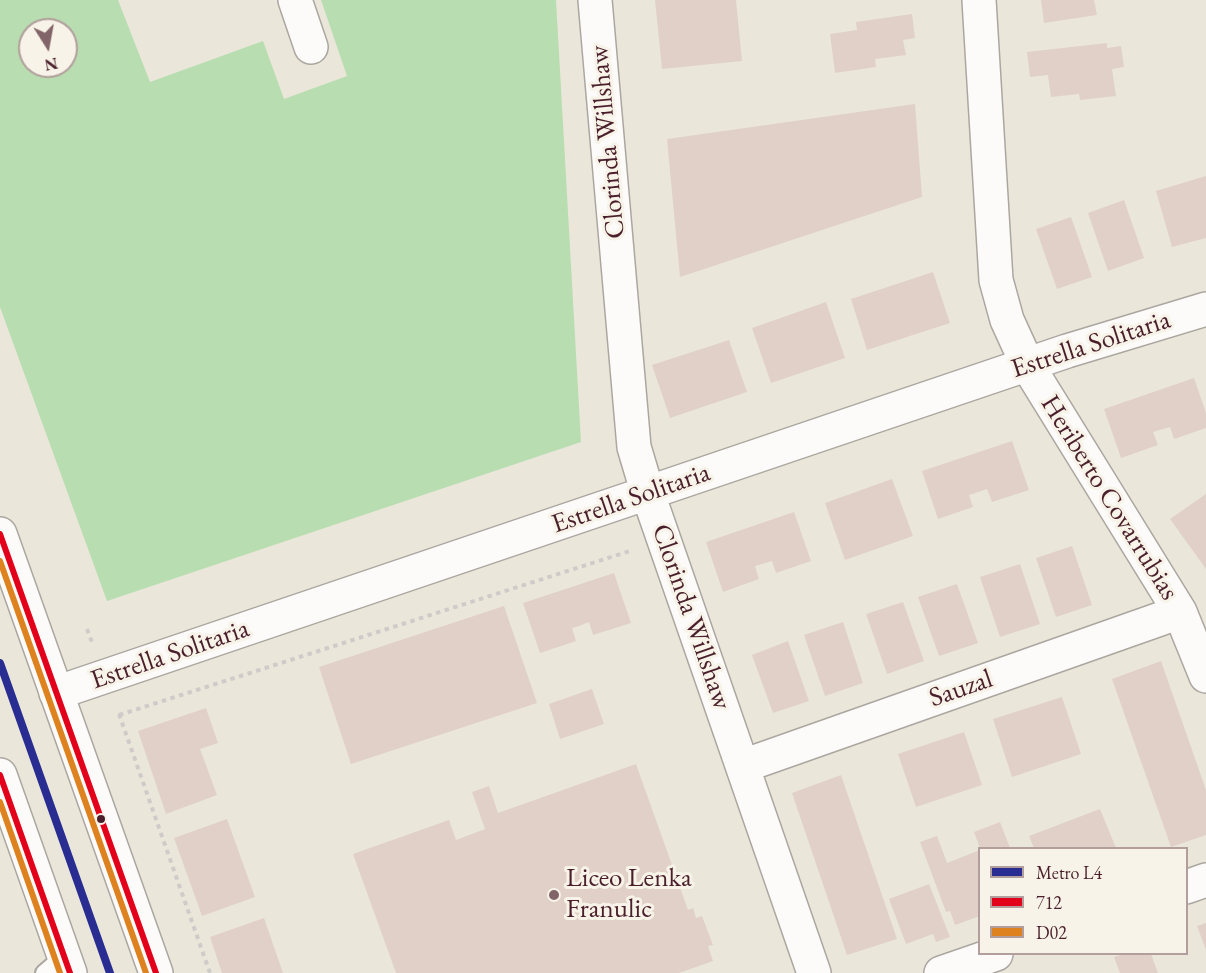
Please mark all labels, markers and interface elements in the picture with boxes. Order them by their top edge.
north arrow [18,18,78,78]
street label: Clorinda Willshaw [583,44,633,240]
text: N [43,53,60,76]
street label: Estrella Solitaria [1007,304,1175,386]
street label: Heriberto Covarrubias [1033,390,1185,606]
street label: Estrella Solitaria [548,457,714,541]
street label: Clorinda Willshaw [644,520,738,714]
street label: Estrella Solitaria [87,613,253,697]
street label: Sauzal [925,663,997,715]
unlabelled marker [95,813,107,825]
legend [978,847,1188,955]
text: Metro L4 [1036,861,1102,884]
place label: Liceo Lenka Franulic [566,863,692,926]
marker: Liceo Lenka Franulic [547,888,561,902]
text: 712 [1036,891,1062,914]
text: D02 [1036,921,1067,944]

